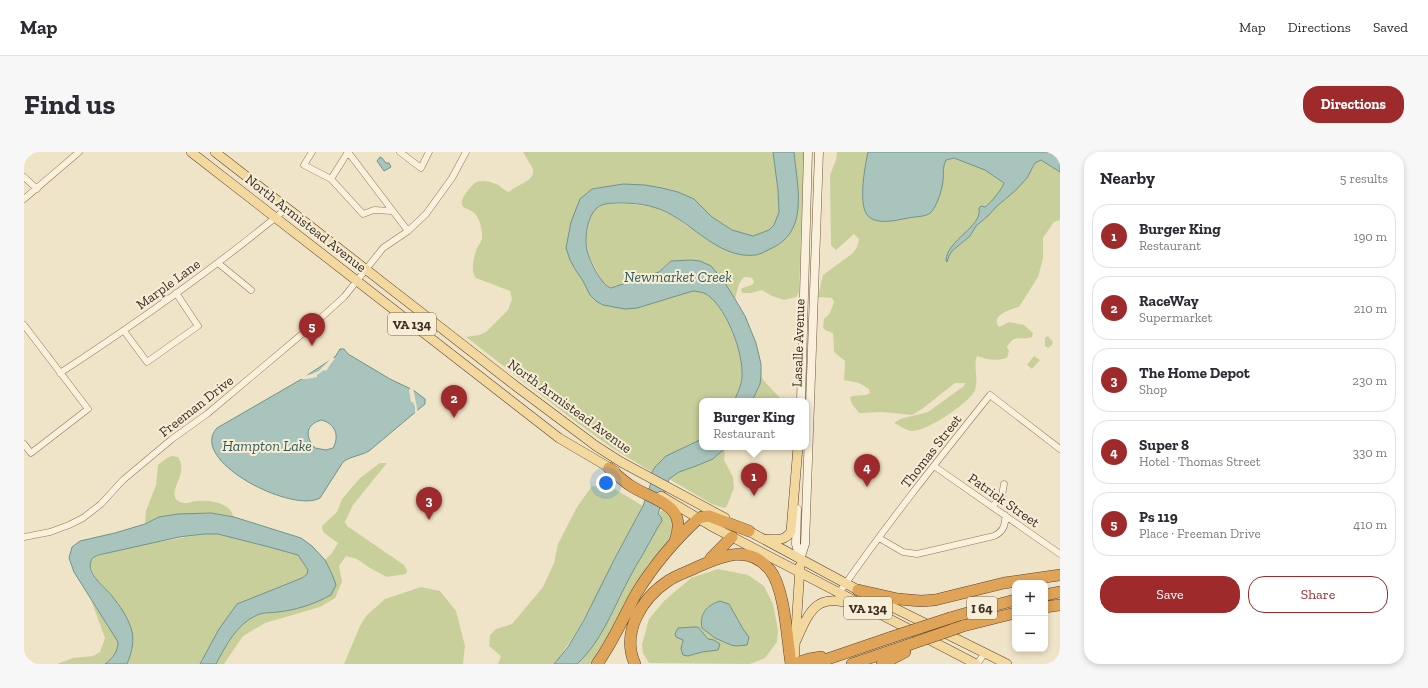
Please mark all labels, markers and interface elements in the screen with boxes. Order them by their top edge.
text: Map [20,16,57,39]
text: Map [1239,19,1266,36]
text: Directions [1288,19,1351,36]
text: Saved [1373,19,1408,36]
button: Directions [1303,86,1404,123]
text: Find us [24,88,115,121]
text: Nearby [1100,168,1155,188]
street label: North Armistead Avenue [242,171,370,276]
text: 5 results [1340,171,1388,186]
text: Burger King [1139,220,1221,238]
text: 1 [1111,229,1117,244]
text: 190 m [1353,229,1387,244]
text: Restaurant [1139,238,1201,253]
street label: Marple Lane [133,255,204,313]
water label: Newmarket Creek [624,268,732,286]
text: RaceWay [1139,292,1199,310]
street label: Lasalle Avenue [788,298,809,388]
text: 2 [1111,301,1117,316]
text: 210 m [1354,301,1387,316]
text: Supermarket [1139,310,1212,325]
pin: 5 [299,313,325,346]
road number: VA 134 [388,313,436,335]
street label: North Armistead Avenue [504,356,635,457]
text: The Home Depot [1139,364,1250,382]
street label: Freeman Drive [156,372,237,441]
text: 3 [1111,373,1117,388]
text: 230 m [1352,373,1387,388]
text: Shop [1139,382,1167,397]
pin: 2 [441,385,467,418]
popup [699,398,809,450]
text: Burger King [713,408,795,426]
street label: Thomas Street [897,410,966,492]
text: Restaurant [713,426,775,441]
text: Super 8 [1139,436,1189,454]
water label: Hampton Lake [222,437,312,455]
text: 4 [1110,445,1118,460]
text: 330 m [1353,445,1387,460]
pin: 4 [854,454,880,487]
text: Hotel · Thomas Street [1139,454,1261,469]
pin: 1 [741,463,767,496]
street label: Patrick Street [965,469,1043,532]
your location [596,473,616,493]
pin: 3 [416,487,442,520]
text: Ps 119 [1139,508,1178,526]
text: 5 [1111,517,1117,532]
text: 410 m [1353,517,1387,532]
text: Place · Freeman Drive [1139,526,1261,541]
button: Save [1100,576,1240,613]
button: Share [1248,576,1388,613]
map controls [1012,580,1048,652]
button: + [1012,580,1048,616]
road number: VA 134 [844,597,892,619]
road number: I 64 [967,597,997,619]
button: − [1012,616,1048,652]

